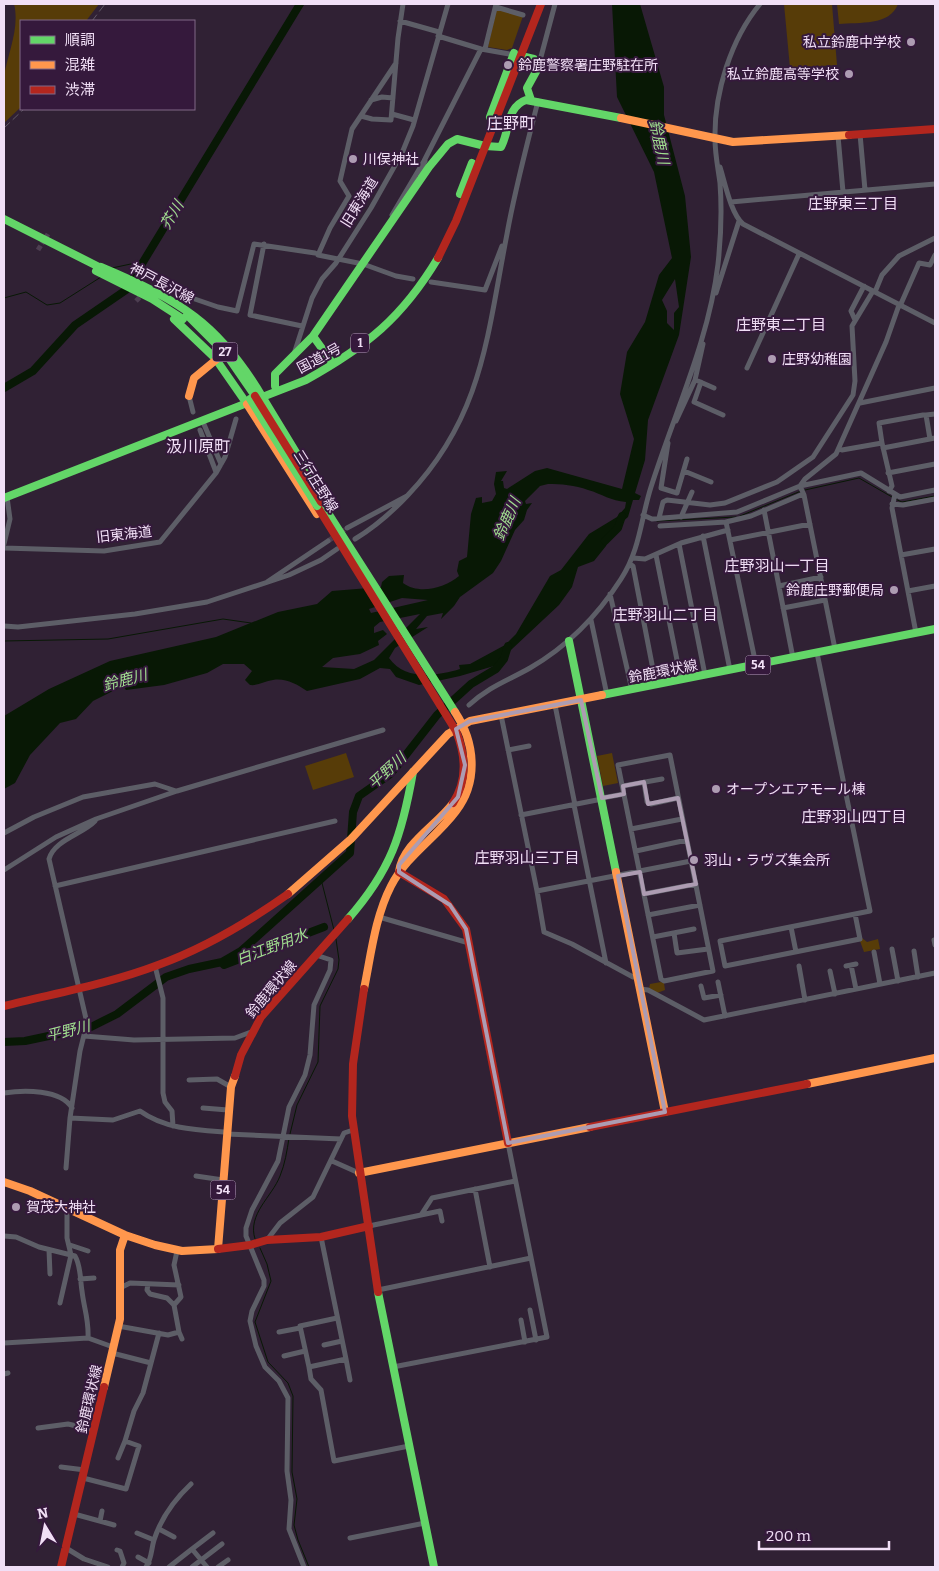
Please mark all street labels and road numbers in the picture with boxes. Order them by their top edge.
street label: 旧東海道 [337,174,381,231]
street label: 神戸長沢線 [127,260,197,307]
road number: 1 [351,333,369,352]
street label: 国道1号 [294,340,344,377]
road number: 27 [212,342,238,362]
street label: 三行庄野線 [290,447,341,515]
street label: 旧東海道 [95,523,153,546]
street label: 鈴鹿環状線 [627,656,699,687]
road number: 54 [746,656,770,674]
street label: 鈴鹿環状線 [242,957,300,1022]
road number: 54 [210,1180,236,1200]
street label: 鈴鹿環状線 [73,1363,106,1435]

